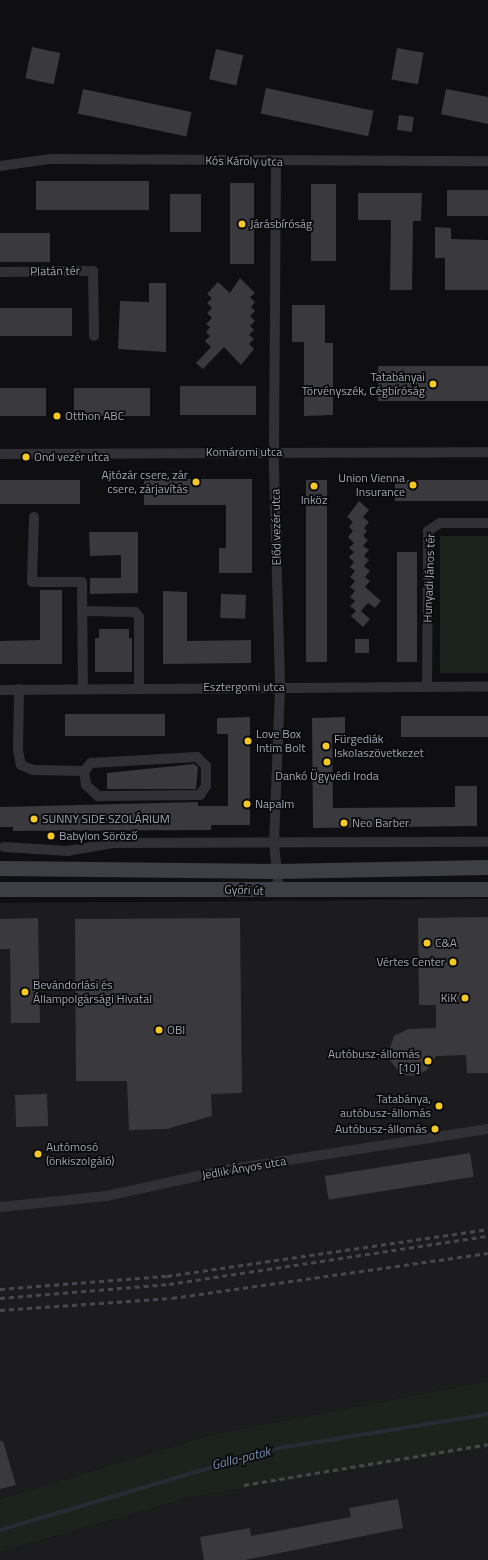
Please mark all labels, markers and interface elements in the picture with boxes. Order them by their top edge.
street label: Kós Károly utca [205,153,283,169]
place label: Járásbíróság [250,217,312,231]
marker: Járásbíróság [237,219,247,229]
street label: Platán tér [30,263,80,279]
place label: Tatabányai Törvényszék, Cégbíróság [302,370,425,398]
marker: Tatabányai Törvényszék, Cégbíróság [428,379,438,389]
place label: Otthon ABC [65,409,124,423]
marker: Otthon ABC [52,411,62,421]
street label: Komáromi utca [206,445,282,459]
place label: Ond vezér utca [34,450,109,464]
marker: Ond vezér utca [21,452,31,462]
place label: Ajtózár csere, zár csere, zárjavítás [102,468,188,496]
place label: Union Vienna Insurance [338,471,405,499]
marker: Ajtózár csere, zár csere, zárjavítás [191,477,201,487]
marker: Union Vienna Insurance [408,480,418,490]
marker: Inköz [309,481,319,491]
street label: Előd vezér utca [268,489,284,565]
place label: Inköz [301,493,327,507]
street label: Hunyadi János tér [420,533,438,623]
street label: Esztergomi utca [203,680,285,694]
place label: Love Box Intim Bolt [256,727,306,755]
place label: Fürgediák Iskolaszövetkezet [334,732,424,760]
marker: Love Box Intim Bolt [243,736,253,746]
marker: Fürgediák Iskolaszövetkezet [321,741,331,751]
marker: Dankó Ügyvédi Iroda [322,757,332,767]
place label: Dankó Ügyvédi Iroda [275,769,379,783]
place label: Napalm [255,797,294,811]
marker: Napalm [242,799,252,809]
place label: SUNNY SIDE SZOLÁRIUM [42,812,170,826]
marker: SUNNY SIDE SZOLÁRIUM [29,814,39,824]
place label: Neo Barber [352,816,409,830]
marker: Neo Barber [339,818,349,828]
place label: Babylon Söröző [59,829,138,843]
marker: Babylon Söröző [46,831,56,841]
street label: Győri út [224,882,264,898]
place label: C&A [435,936,457,950]
marker: C&A [422,938,432,948]
place label: Vértes Center [376,955,445,969]
marker: Vértes Center [448,957,458,967]
place label: Bevándorlási és Állampolgársági Hivatal [33,978,152,1006]
marker: Bevándorlási és Állampolgársági Hivatal [20,987,30,997]
place label: KiK [441,991,457,1005]
marker: KiK [460,993,470,1003]
place label: OBI [167,1023,185,1037]
marker: OBI [154,1025,164,1035]
place label: Autóbusz-állomás [10] [328,1047,420,1075]
marker: Autóbusz-állomás [10] [423,1056,433,1066]
place label: Tatabánya, autóbusz-állomás [340,1092,431,1120]
marker: Tatabánya, autóbusz-állomás [434,1101,444,1111]
place label: Autóbusz-állomás [335,1122,427,1136]
marker: Autóbusz-állomás [430,1124,440,1134]
place label: Autómosó (önkiszolgáló) [46,1140,114,1168]
marker: Autómosó (önkiszolgáló) [33,1149,43,1159]
street label: Jedlik Ányos utca [201,1154,287,1182]
water label: Galla-patak [210,1443,272,1473]

